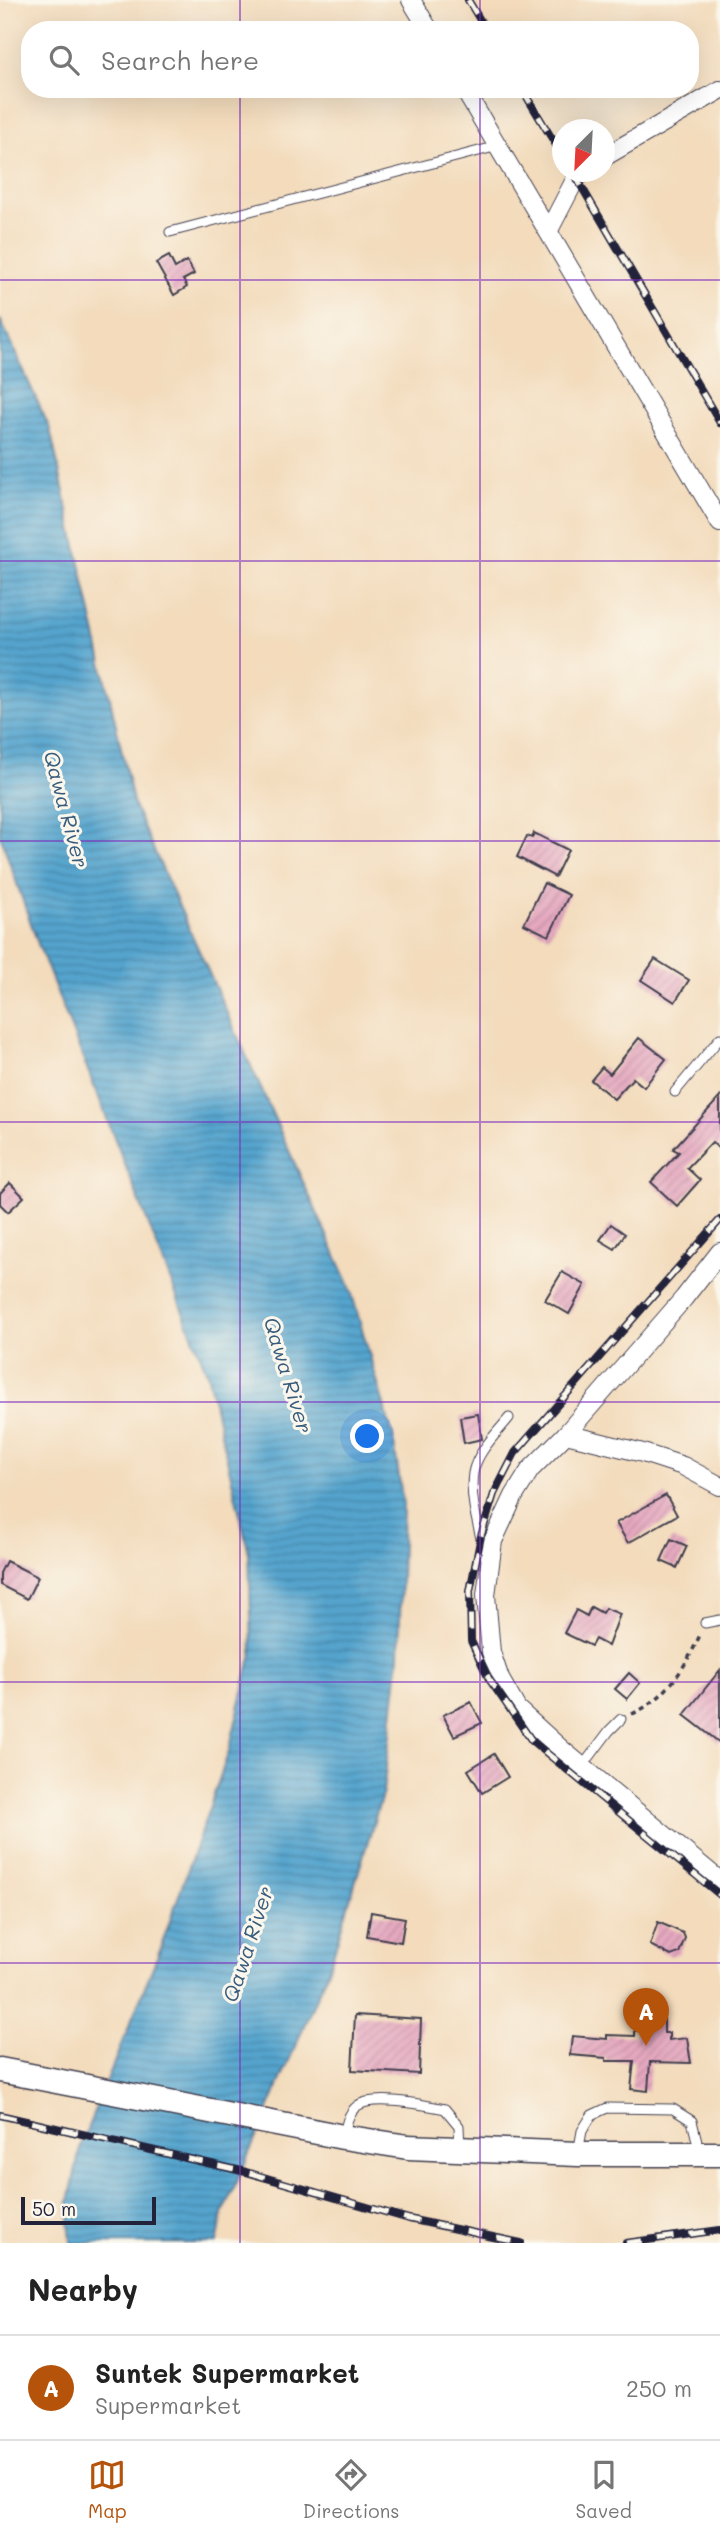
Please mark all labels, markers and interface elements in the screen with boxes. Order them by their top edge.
search box [21,21,699,98]
icon: search [45,41,83,79]
text: Search here [101,43,259,77]
north arrow [552,119,615,182]
water label: Qawa River [38,747,96,871]
water label: Qawa River [259,1314,319,1436]
your location [350,1419,384,1453]
water label: Qawa River [216,1883,278,2005]
pin: A [623,1988,669,2046]
scale bar [21,2194,156,2226]
text: 50 m [32,2196,76,2221]
text: Nearby [28,2269,138,2309]
text: Suntek Supermarket [95,2356,359,2390]
text: A [43,2373,59,2403]
text: 250 m [626,2373,692,2403]
text: Supermarket [95,2390,241,2420]
tab: Map [88,2456,127,2523]
tab: Directions [303,2456,399,2523]
tab: Saved [576,2456,632,2523]

